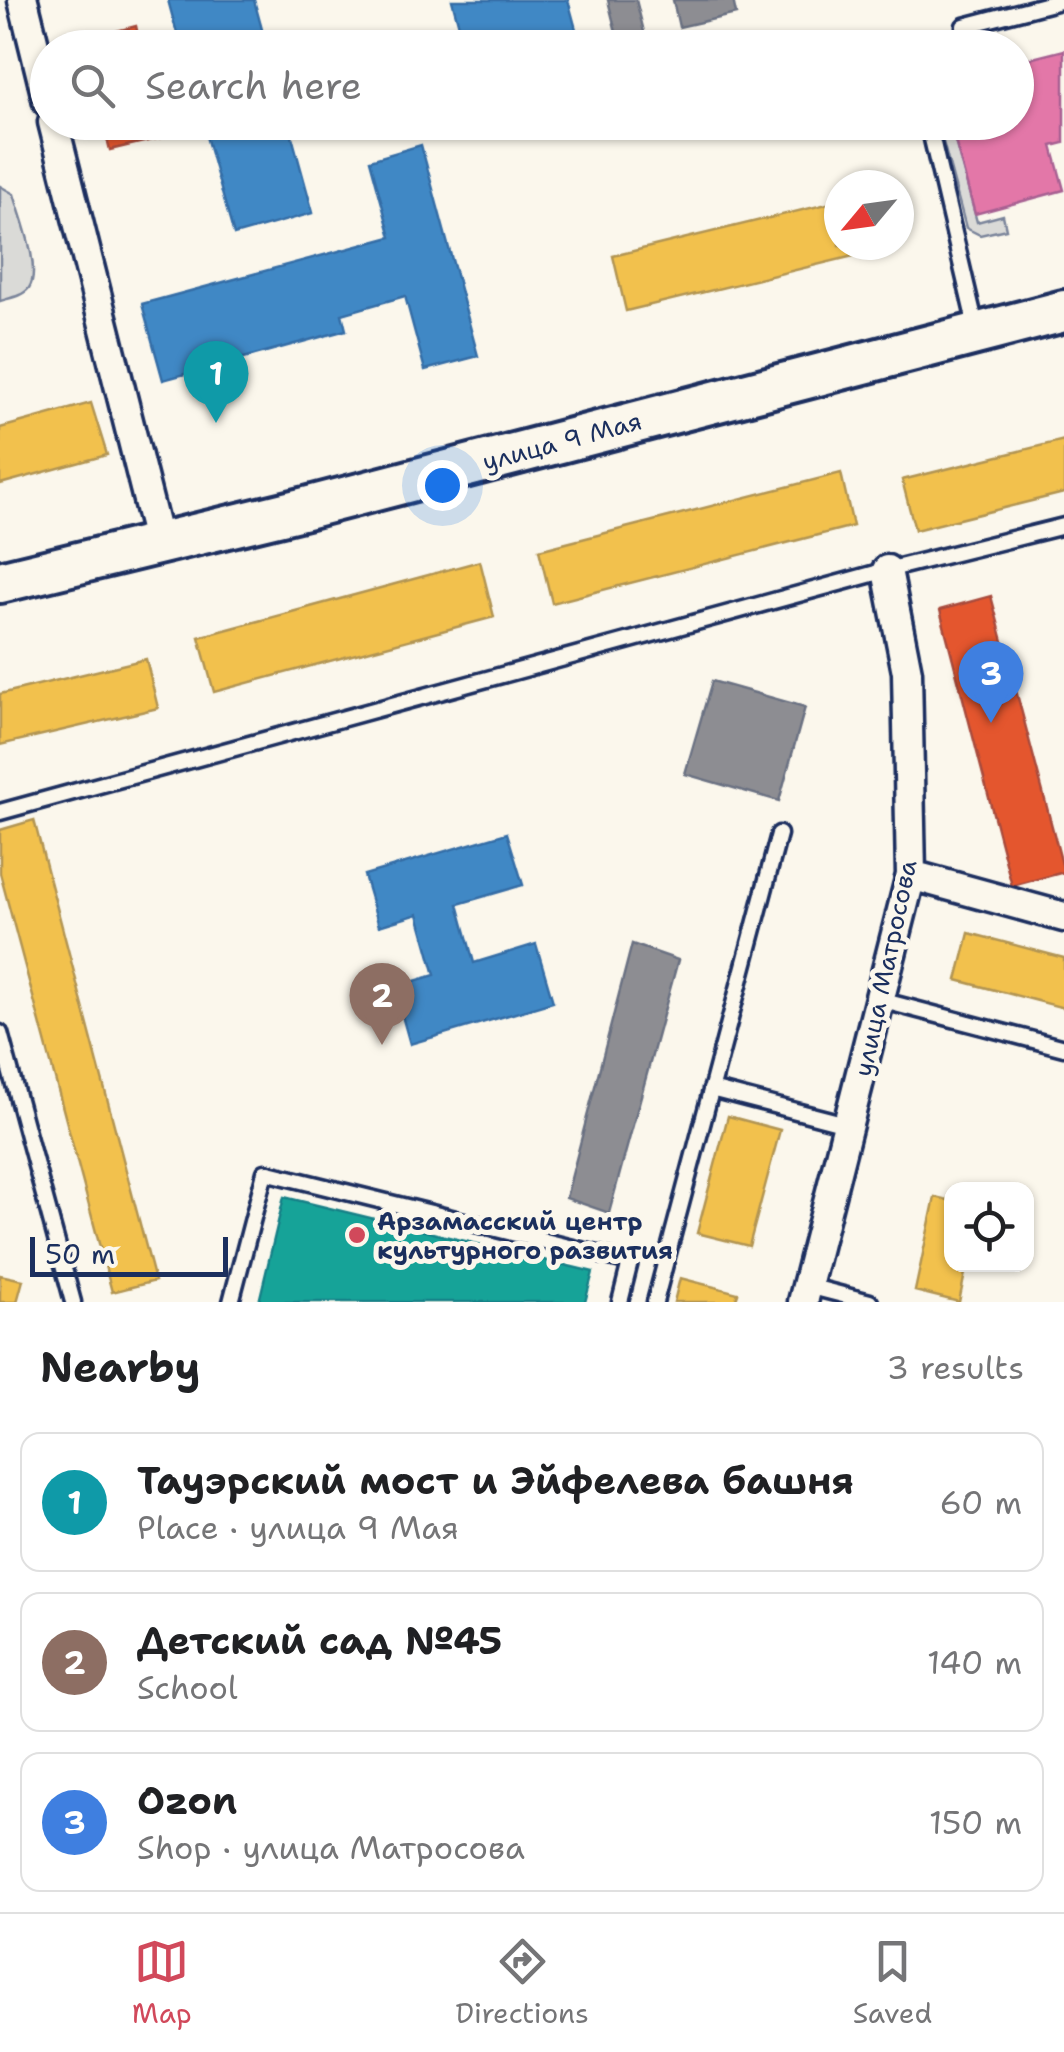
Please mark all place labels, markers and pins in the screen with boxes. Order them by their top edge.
pin: 1 [184,340,248,423]
pin: 3 [958,640,1024,723]
pin: 2 [350,962,414,1045]
place label: Арзамасский центр культурного развития [377,1204,673,1267]
marker: Арзамасский центр культурного развития [346,1224,368,1246]

